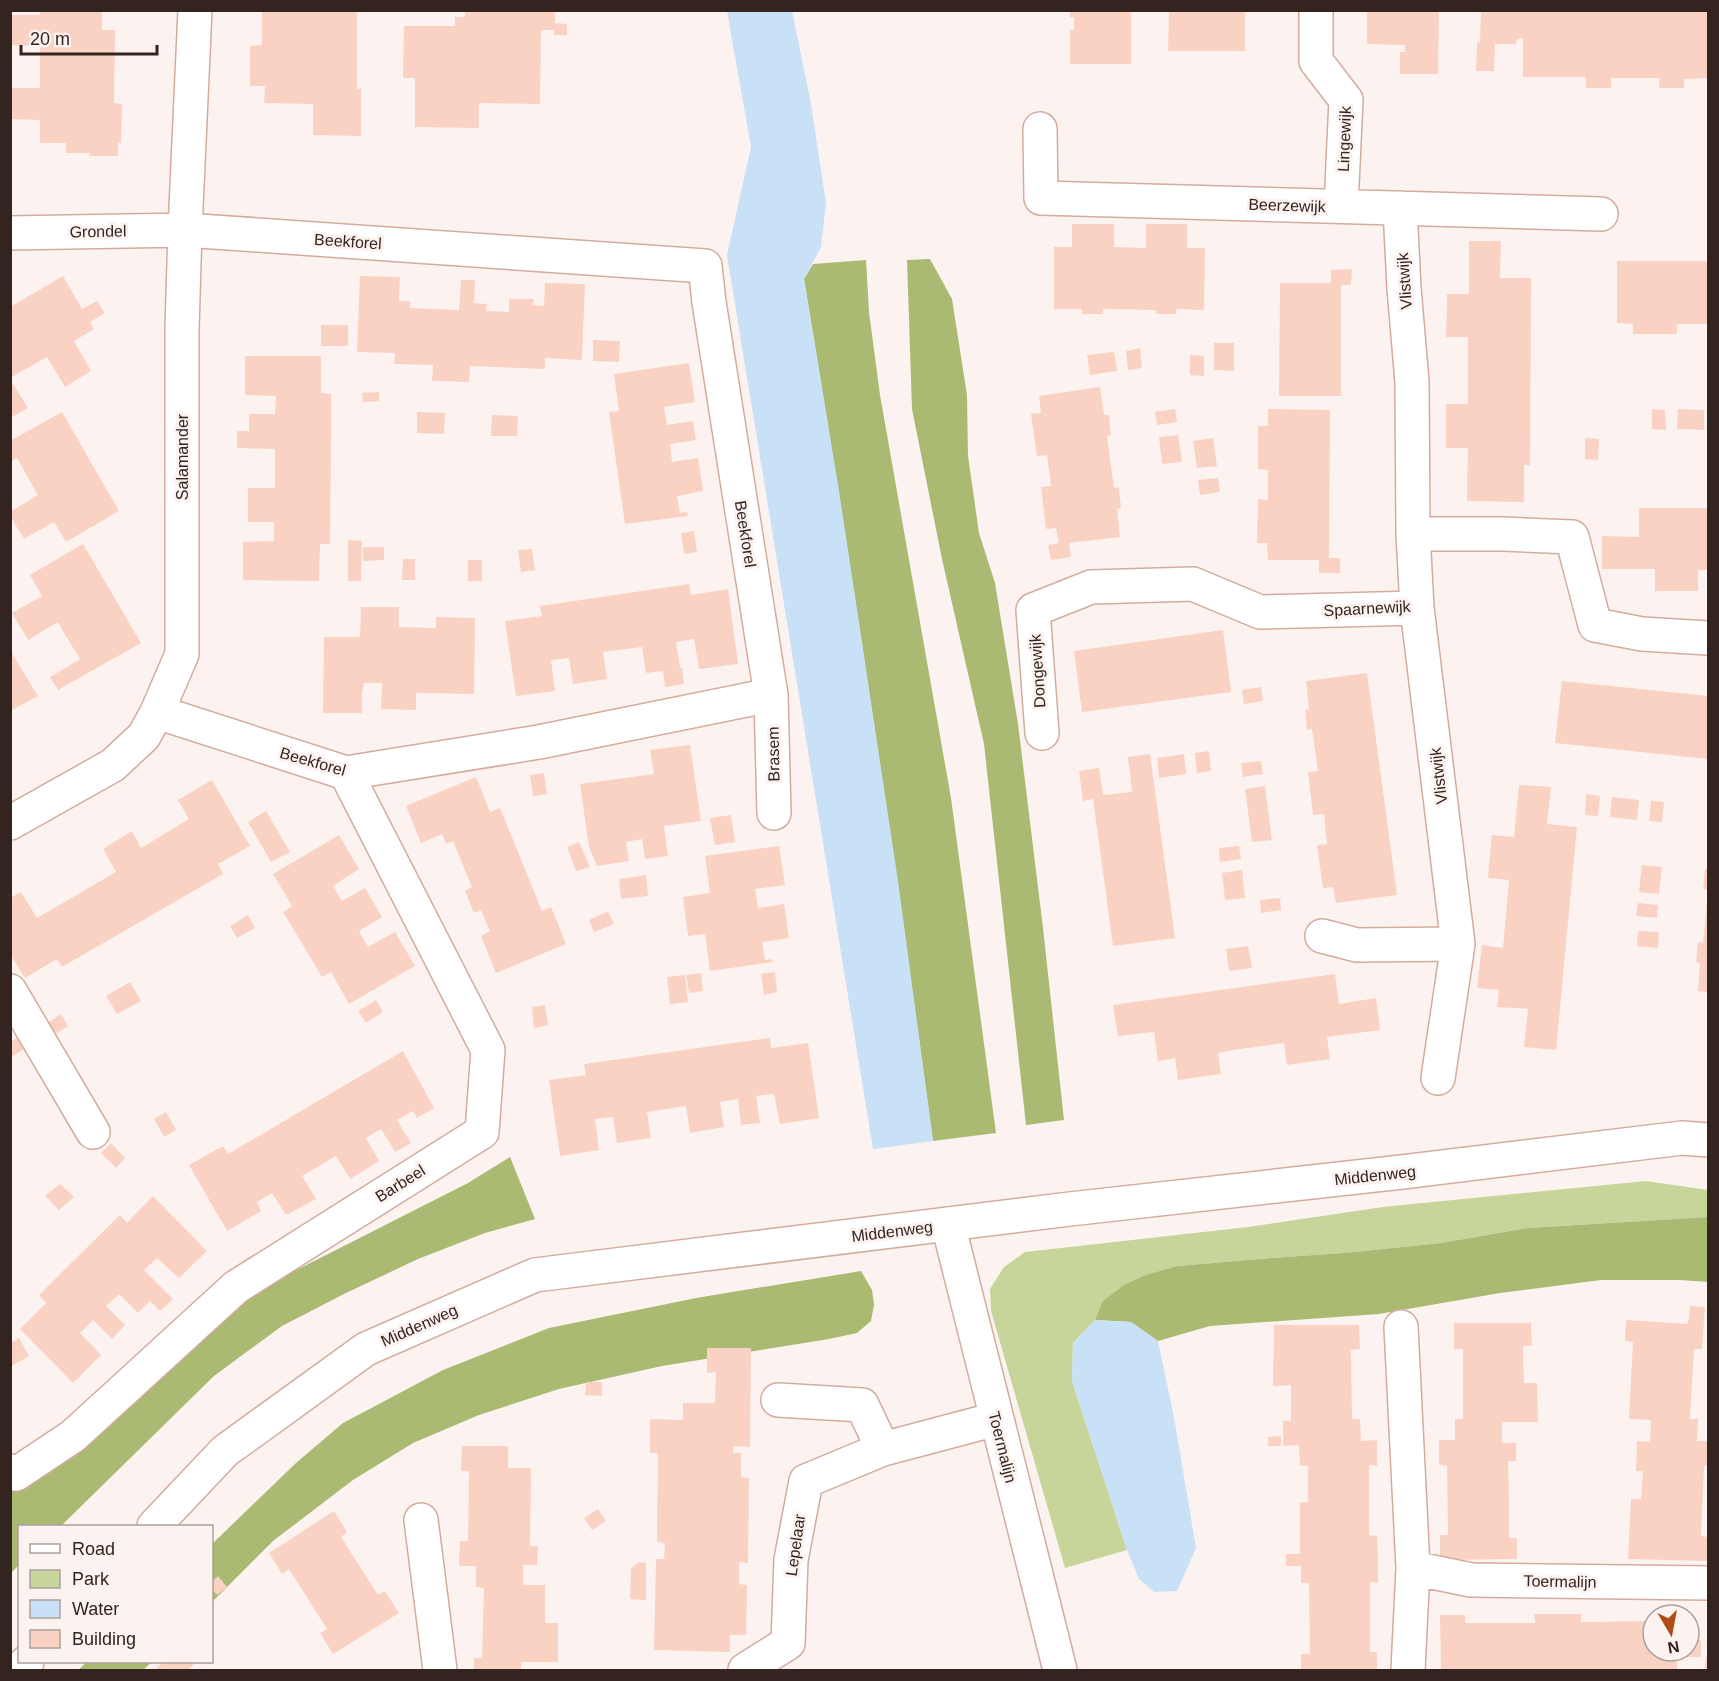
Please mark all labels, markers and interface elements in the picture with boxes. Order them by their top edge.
scale bar [21,18,158,56]
text: 20 m [30,29,70,49]
street label: Lingewijk [1335,105,1354,172]
street label: Beerzewijk [1248,196,1327,215]
street label: Grondel [69,223,127,240]
street label: Beekforel [314,231,382,252]
street label: Vlistwijk [1394,251,1415,310]
street label: Salamander [174,413,191,500]
street label: Beekforel [732,499,759,569]
street label: Spaarnewijk [1323,598,1412,619]
street label: Dongewijk [1026,633,1049,708]
street label: Brasem [765,726,782,782]
street label: Beekforel [278,744,348,779]
street label: Vlistwijk [1426,746,1450,805]
street label: Barbeel [372,1162,428,1205]
street label: Middenweg [1333,1163,1417,1188]
street label: Middenweg [850,1218,934,1245]
street label: Middenweg [378,1301,460,1350]
street label: Toermalijn [985,1410,1020,1485]
street label: Lepelaar [783,1512,808,1577]
legend [18,1525,213,1663]
text: Road [72,1539,115,1559]
text: Park [72,1569,110,1589]
street label: Toermalijn [1523,1572,1597,1591]
text: Water [72,1599,119,1619]
north arrow [1641,1603,1701,1663]
text: Building [72,1629,136,1649]
text: N [1666,1638,1681,1657]

